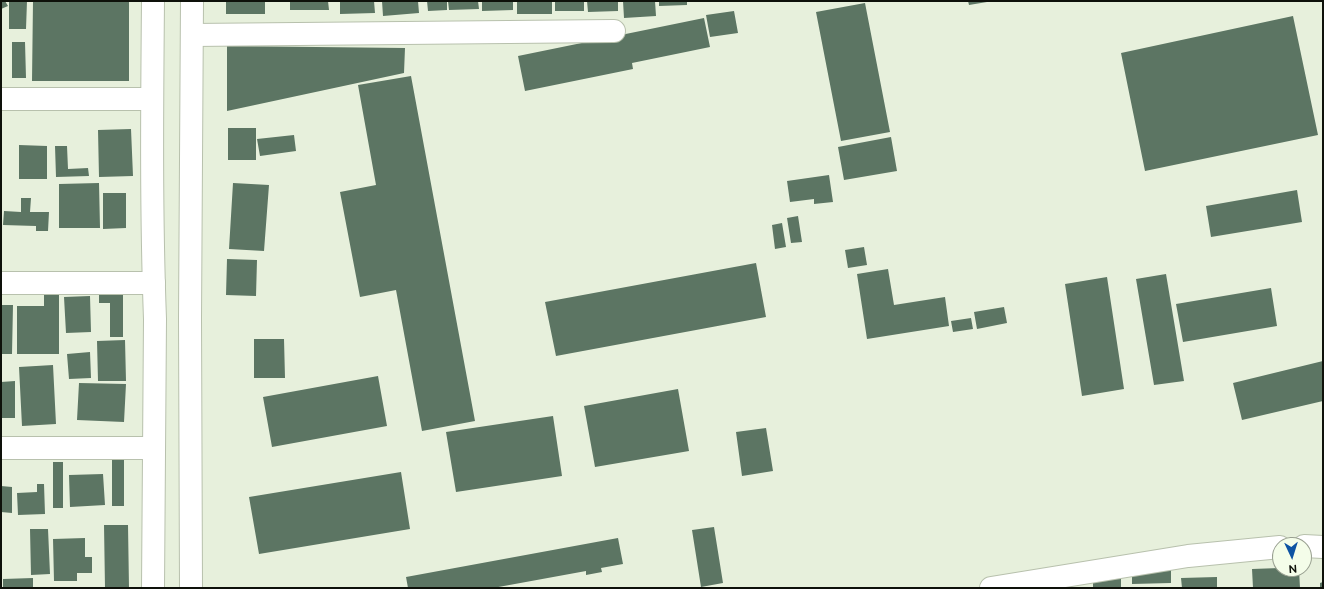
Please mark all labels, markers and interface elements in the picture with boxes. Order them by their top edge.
north arrow [1272,537,1312,577]
text: N [1288,562,1297,575]

